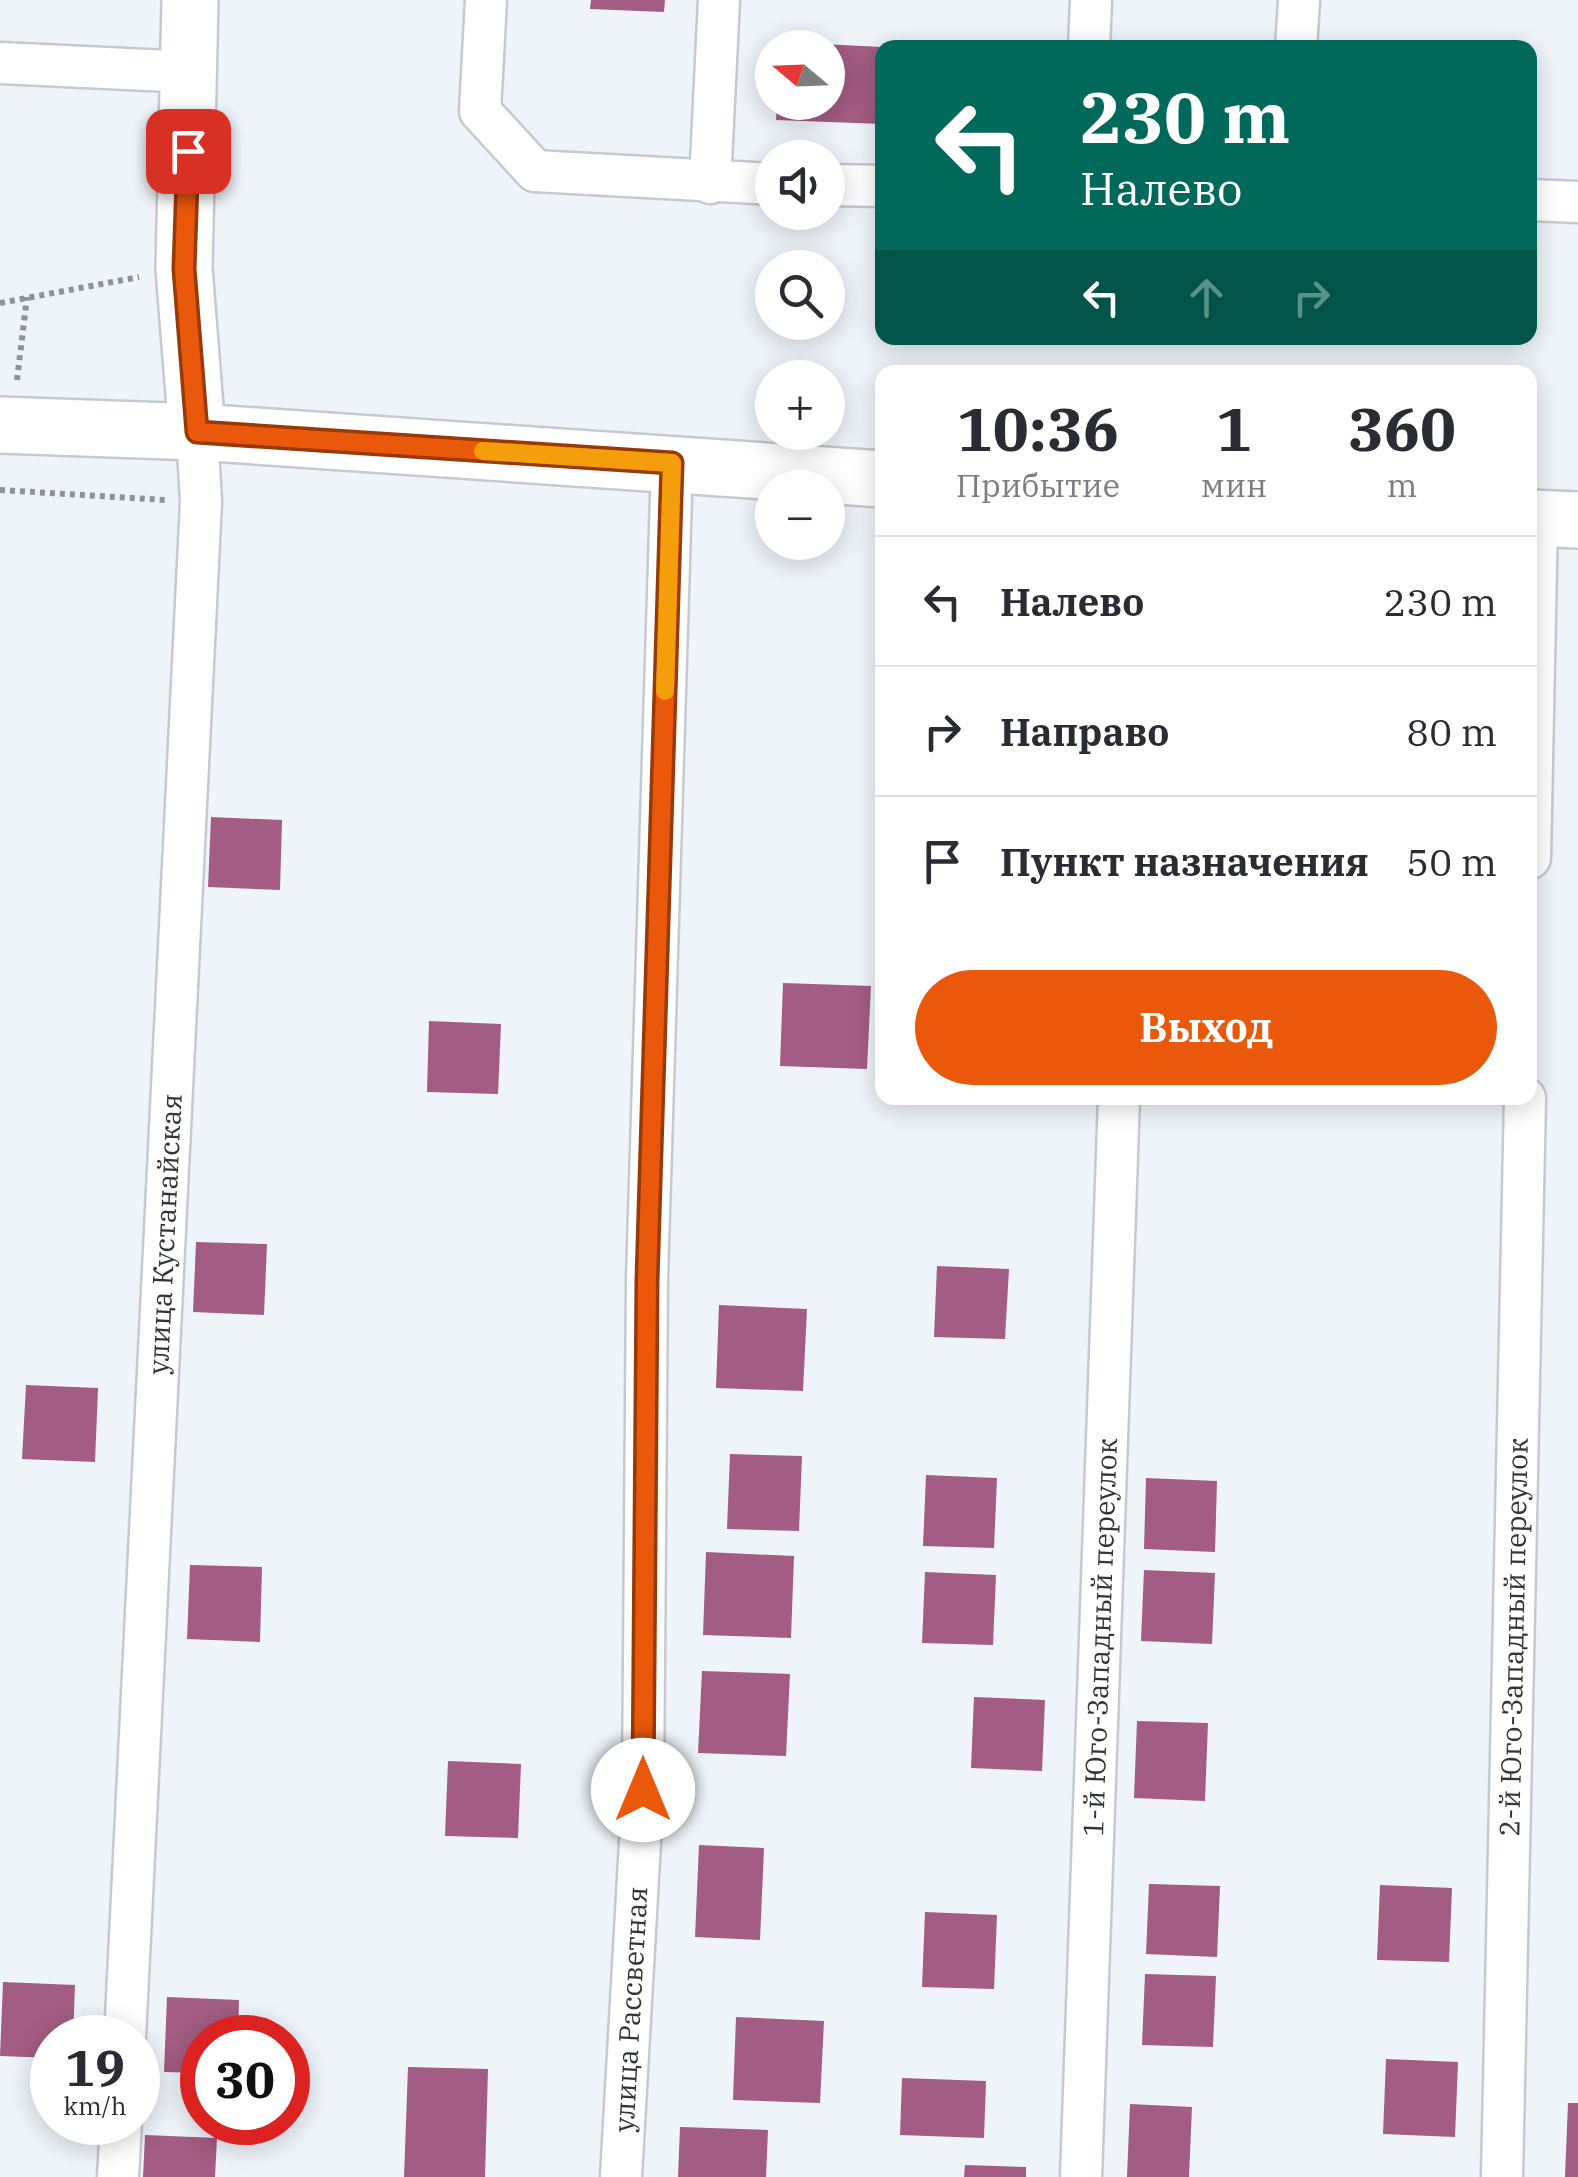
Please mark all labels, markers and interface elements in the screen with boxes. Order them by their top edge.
north arrow [755,30,845,120]
map controls [755,30,845,560]
text: 230 m [1080,71,1290,162]
icon: left [915,80,1045,210]
pin [146,109,231,194]
icon: arrive [161,124,216,179]
button: sound [755,140,845,230]
text: Налево [1080,159,1242,217]
button: search [755,250,845,340]
icon: left [1074,270,1129,325]
icon: ahead [1179,270,1234,325]
icon: right [1284,270,1339,325]
button: + [755,360,845,450]
text: 10:36 [957,389,1119,468]
text: 1 [1216,389,1252,468]
text: 360 [1348,389,1456,468]
text: Прибытие [956,464,1120,506]
text: мин [1201,464,1267,506]
text: m [1387,464,1417,506]
button: − [755,470,845,560]
icon: left [915,574,970,629]
text: Налево [1000,577,1144,626]
text: 230 m [1384,577,1497,626]
icon: right [915,704,970,759]
text: Направо [1000,707,1169,756]
text: 80 m [1406,707,1497,756]
icon: arrive [915,834,970,889]
text: Пункт назначения [1000,837,1369,886]
text: 50 m [1406,837,1497,886]
button: Выход [915,970,1497,1085]
street label: улица Кустанайская [139,1093,190,1375]
street label: 1-й Юго-Западный переулок [1074,1437,1125,1837]
street label: 2-й Юго-Западный переулок [1490,1437,1536,1837]
position arrow [591,1738,695,1842]
street label: улица Рассветная [605,1885,655,2133]
speed limit sign: 30 [180,2015,310,2145]
text: 19 [65,2035,125,2100]
text: km/h [63,2089,127,2122]

